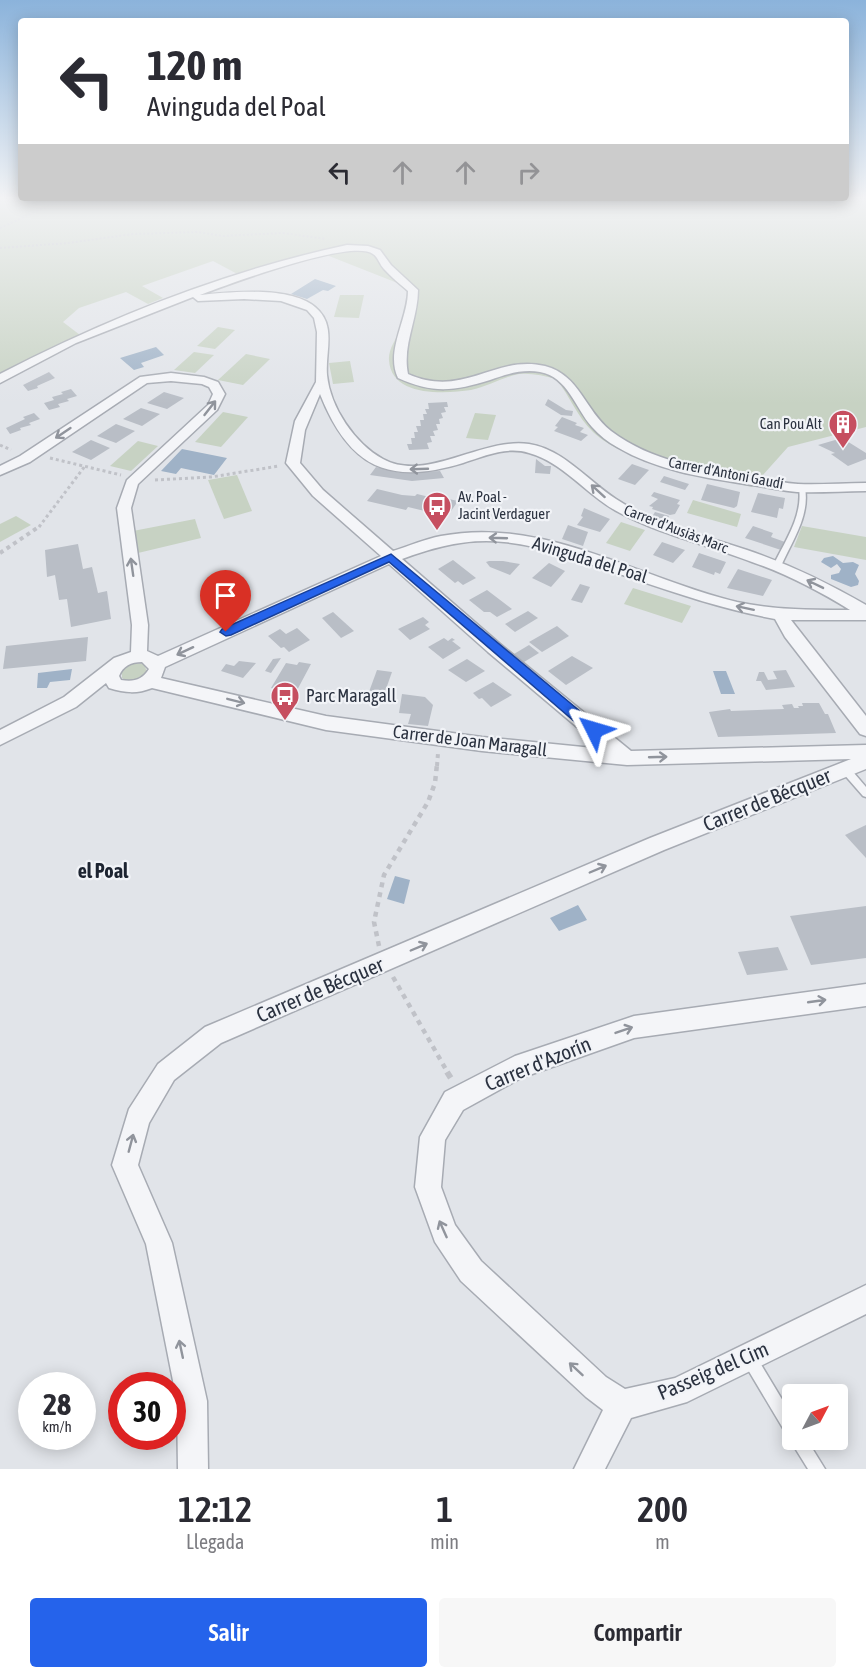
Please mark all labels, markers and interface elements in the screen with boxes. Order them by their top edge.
text: 120 m [147,41,242,89]
icon: left [48,42,126,120]
text: Avinguda del Poal [147,91,326,122]
icon: left [323,156,356,189]
icon: ahead [386,156,419,189]
icon: ahead [449,156,482,189]
icon: right [512,156,545,189]
one-way arrow [204,400,217,416]
building icon: Can Pou Alt [827,408,859,450]
place label: Can Pou Alt [760,415,822,432]
one-way arrow [56,427,72,439]
street label: Carrer d'Antoni Gaudí [667,453,786,492]
one-way arrow [410,463,429,474]
one-way arrow [591,485,606,499]
place label: Av. Poal - Jacint Verdaguer [458,488,550,522]
bus stop icon: Av. Poal - Jacint Verdaguer [421,490,453,532]
street label: Carrer d'Ausiàs Marc [622,501,731,556]
one-way arrow [489,532,509,543]
street label: Avinguda del Poal [530,532,650,587]
one-way arrow [127,558,138,578]
pin [200,570,251,632]
one-way arrow [806,578,824,590]
icon: arrive [209,579,242,612]
one-way arrow [736,602,756,613]
one-way arrow [176,646,194,658]
bus stop icon: Parc Maragall [269,680,301,722]
place label: Parc Maragall [306,685,397,706]
one-way arrow [226,696,245,707]
position arrow [562,698,626,762]
street label: Carrer de Joan Maragall [392,721,549,760]
one-way arrow [647,751,667,763]
street label: Carrer de Bécquer [699,762,835,836]
district label: el Poal [78,859,129,882]
one-way arrow [588,863,606,875]
one-way arrow [409,941,427,952]
street label: Carrer de Bécquer [253,951,387,1027]
one-way arrow [806,996,826,1007]
one-way arrow [614,1024,633,1035]
street label: Carrer d'Azorín [481,1031,594,1095]
one-way arrow [126,1134,137,1153]
one-way arrow [437,1220,449,1238]
street label: Passeig del Cim [654,1336,772,1404]
one-way arrow [175,1339,186,1359]
one-way arrow [569,1362,584,1376]
speed limit sign: 30 [108,1372,186,1450]
north arrow [782,1384,848,1450]
map controls [782,1384,848,1450]
text: 28 [43,1387,71,1421]
text: km/h [42,1418,72,1435]
text: 12:12 [178,1488,252,1530]
text: 1 [436,1488,453,1530]
text: 200 [637,1488,688,1530]
text: Llegada [186,1530,244,1553]
text: min [430,1530,459,1553]
text: m [655,1530,670,1553]
button: Salir [30,1598,427,1667]
button: Compartir [439,1598,836,1667]

